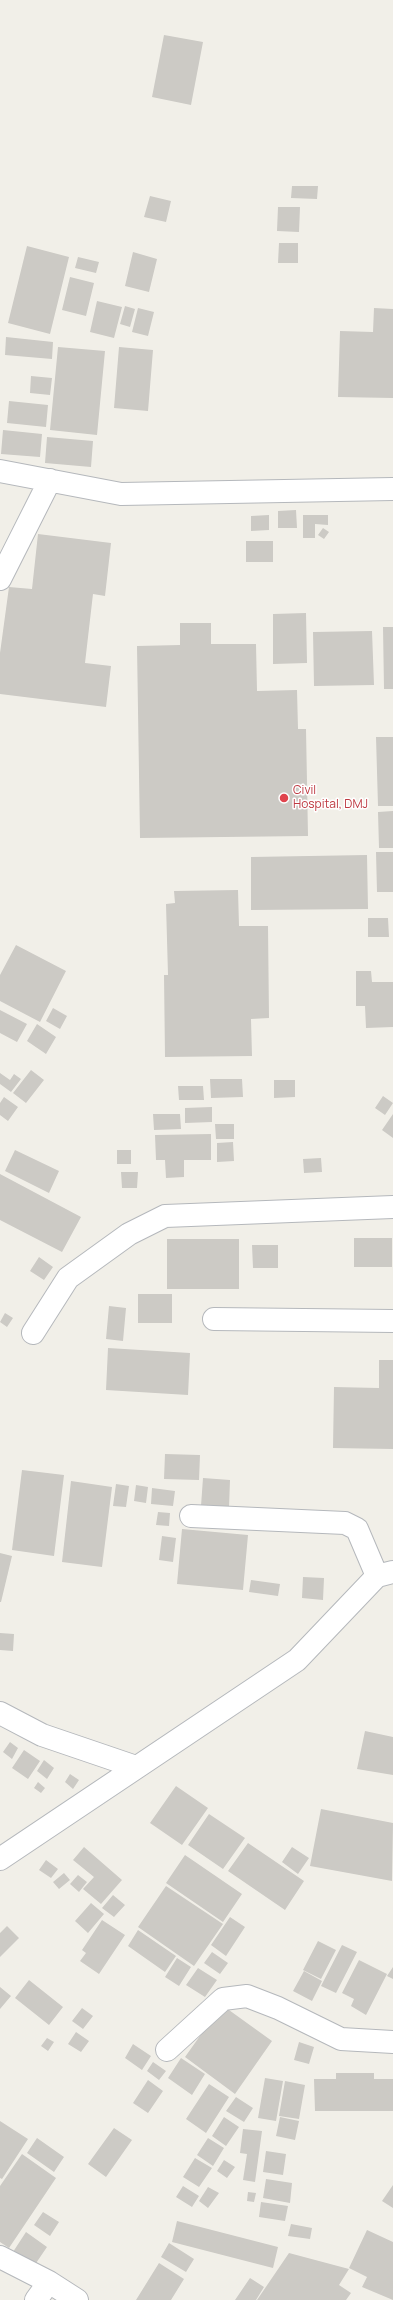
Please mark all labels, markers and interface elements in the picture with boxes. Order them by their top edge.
place label: Civil Hospital, DMJ [293,784,368,812]
marker: Civil Hospital, DMJ [278,792,290,804]

